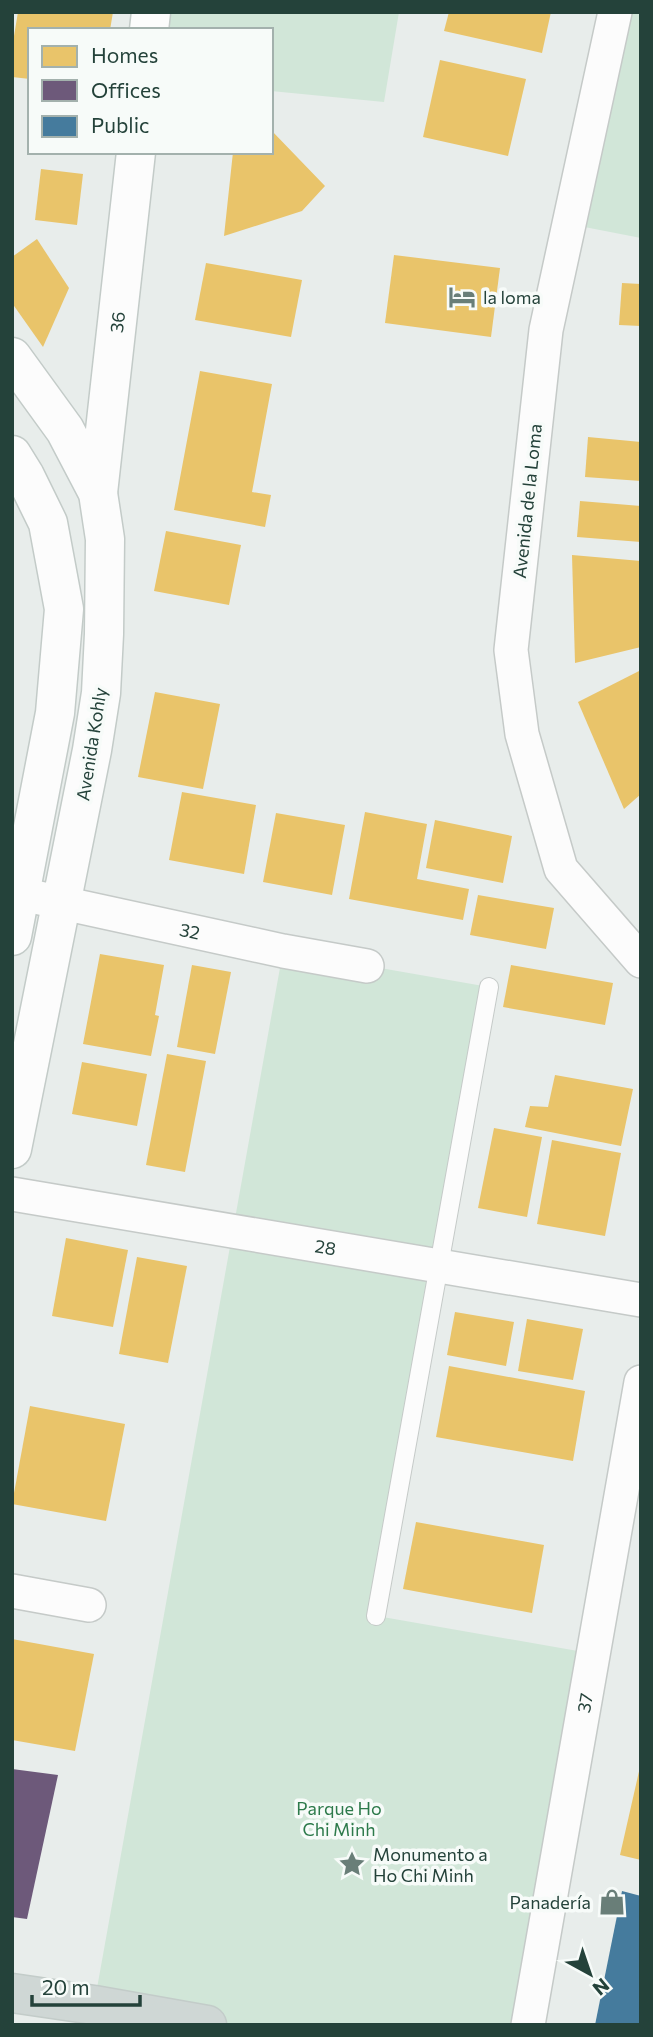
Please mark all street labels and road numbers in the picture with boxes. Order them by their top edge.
street label: 36 [105,310,129,334]
street label: Avenida de la Loma [508,423,546,579]
street label: Avenida Kohly [71,686,111,802]
street label: 32 [178,918,202,944]
street label: 28 [313,1234,338,1259]
street label: 37 [572,1691,597,1715]

